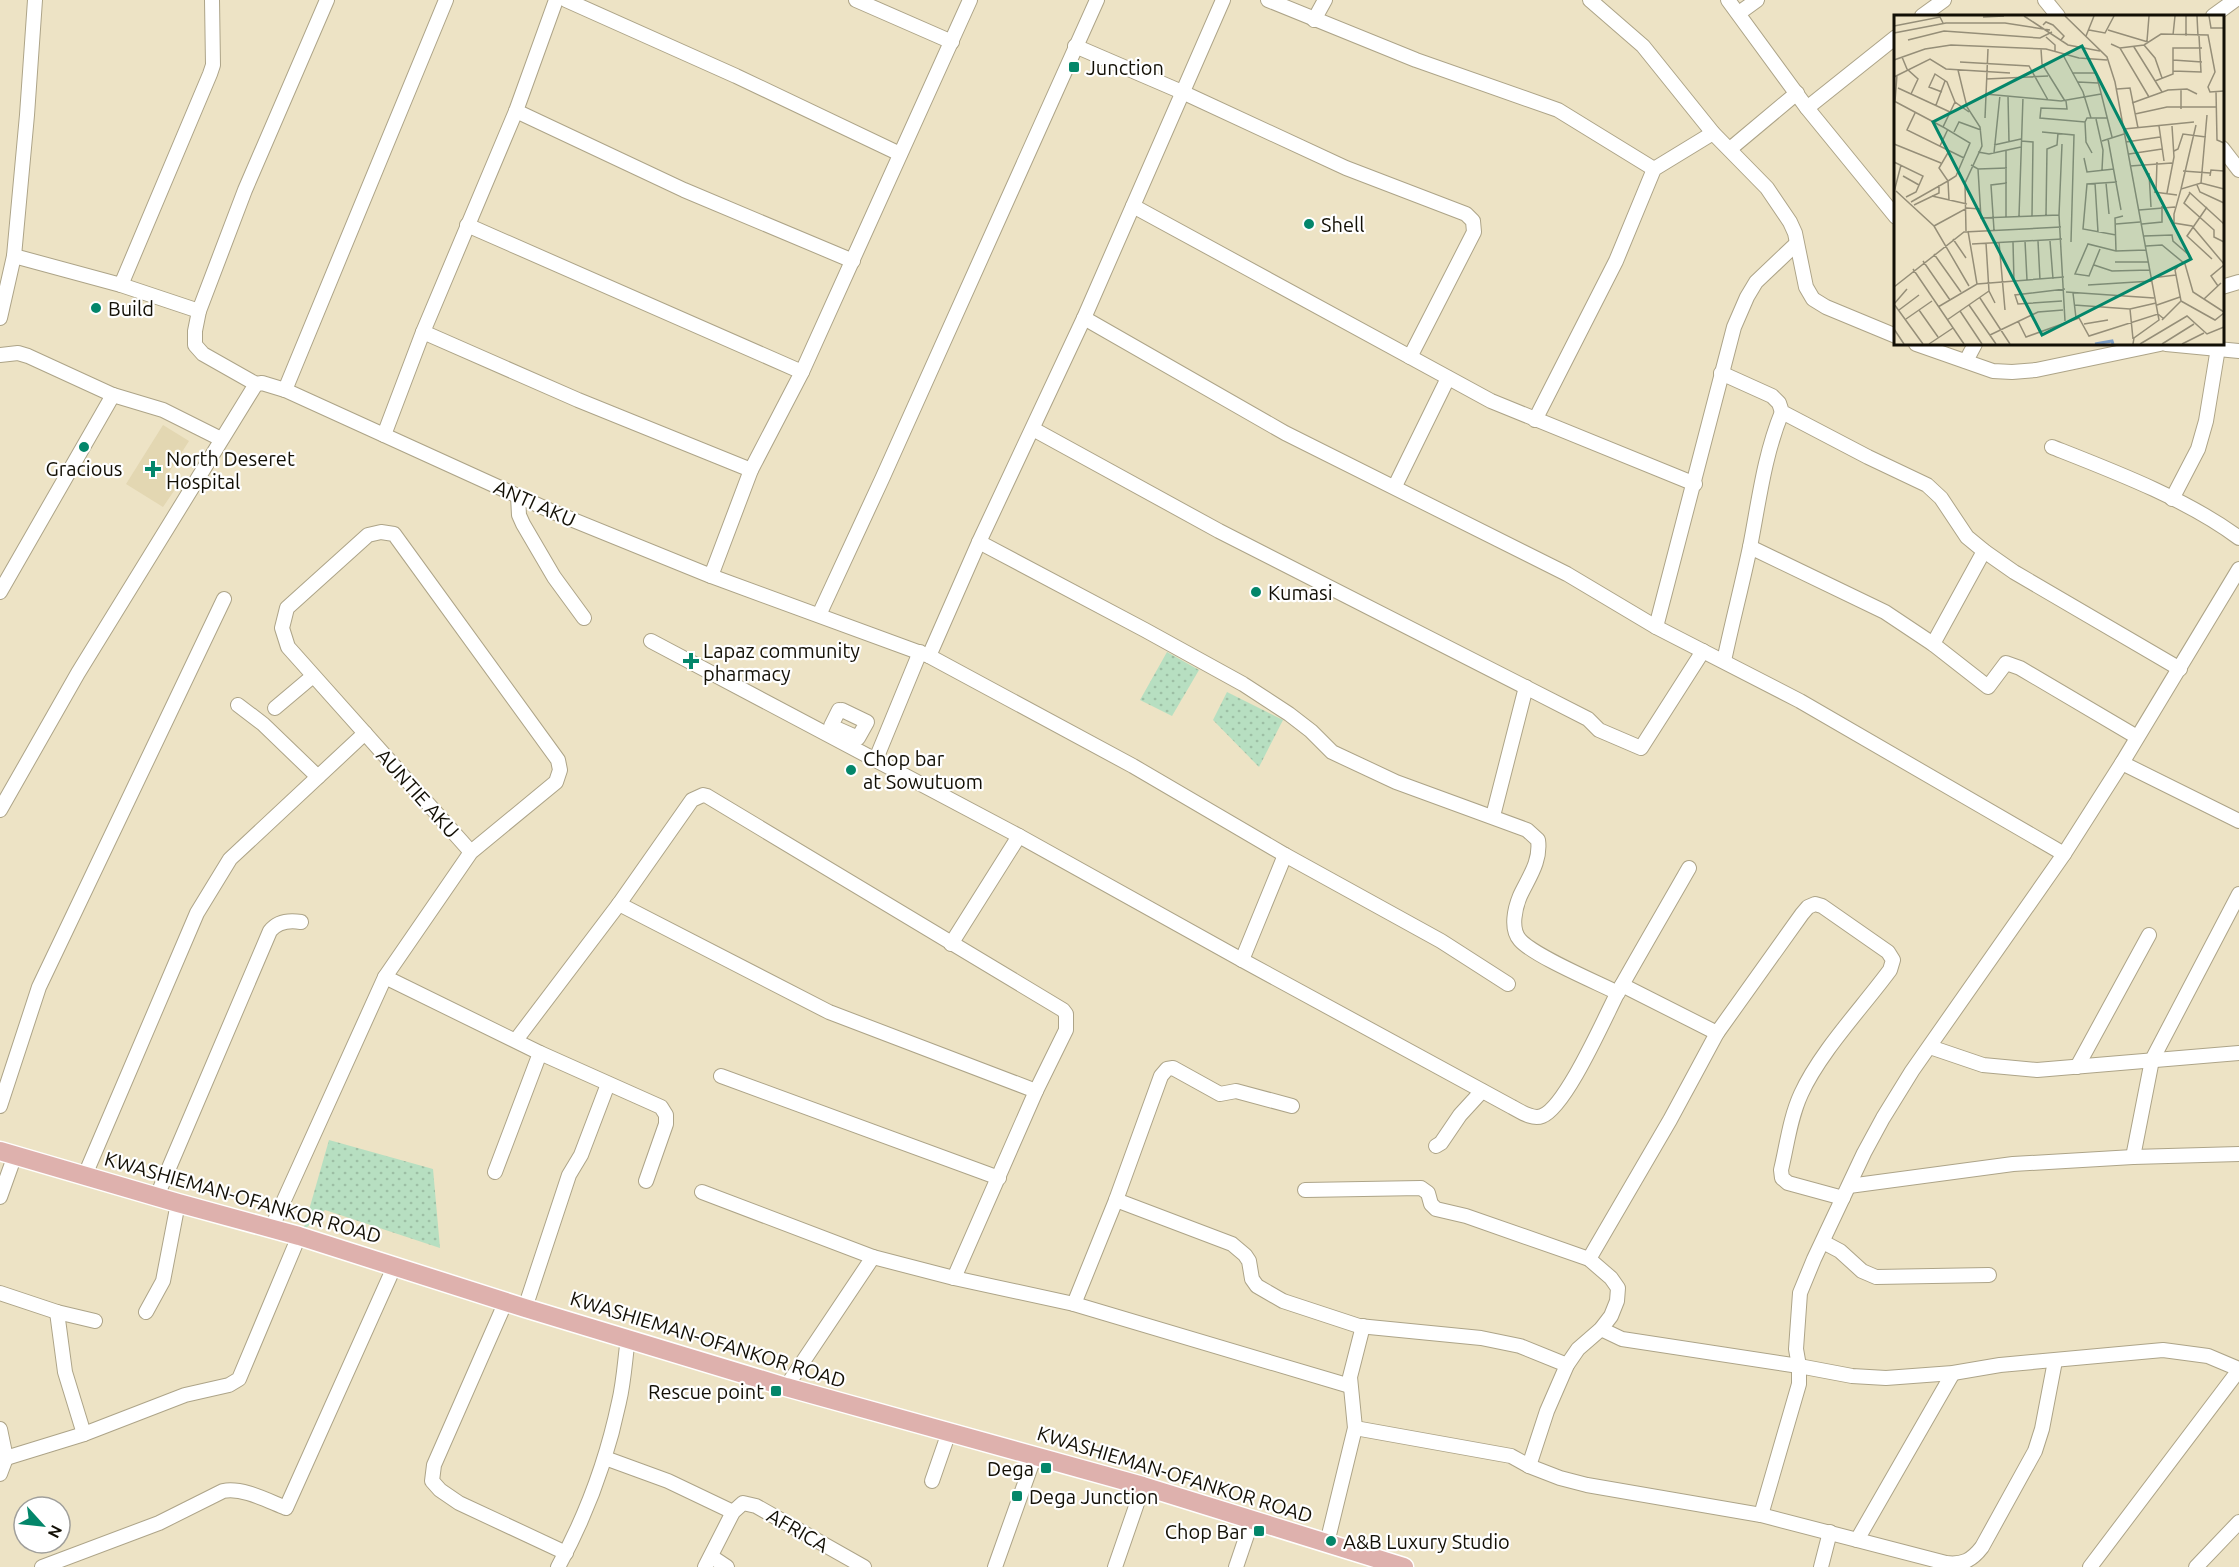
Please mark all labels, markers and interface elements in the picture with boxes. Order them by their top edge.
inset map [1894,15,2224,345]
place label: Junction [1086,56,1164,79]
marker: Junction [1067,60,1081,74]
place label: Shell [1321,213,1364,236]
marker: Shell [1302,217,1316,231]
place label: Build [108,297,154,320]
marker: Build [89,301,103,315]
marker: Gracious [77,440,91,454]
place label: North Deseret Hospital [166,447,295,493]
place label: Gracious [45,457,123,480]
marker: North Deseret Hospital [144,460,162,478]
street label: ANTI AKU [491,475,579,531]
place label: Kumasi [1268,581,1333,604]
marker: Kumasi [1249,585,1263,599]
place label: Lapaz community pharmacy [703,639,860,685]
marker: Lapaz community pharmacy [684,654,698,668]
street label: AUNTIE AKU [372,744,464,842]
place label: Chop bar at Sowutuom [863,747,983,793]
marker: Chop bar at Sowutuom [844,763,858,777]
street label: KWASHIEMAN-OFANKOR ROAD [102,1146,384,1248]
street label: KWASHIEMAN-OFANKOR ROAD [567,1286,849,1392]
place label: Rescue point [648,1380,764,1403]
marker: Rescue point [769,1384,783,1398]
street label: KWASHIEMAN-OFANKOR ROAD [1034,1421,1316,1527]
place label: Dega [987,1457,1034,1480]
marker: Dega [1039,1461,1053,1475]
place label: Dega Junction [1029,1485,1158,1508]
marker: Dega Junction [1010,1489,1024,1503]
north arrow [12,1495,72,1555]
street label: AFRICA [763,1503,833,1557]
place label: Chop Bar [1165,1520,1247,1543]
text: N [45,1522,66,1541]
marker: Chop Bar [1252,1524,1266,1538]
place label: A&B Luxury Studio [1343,1530,1510,1553]
marker: A&B Luxury Studio [1324,1534,1338,1548]

